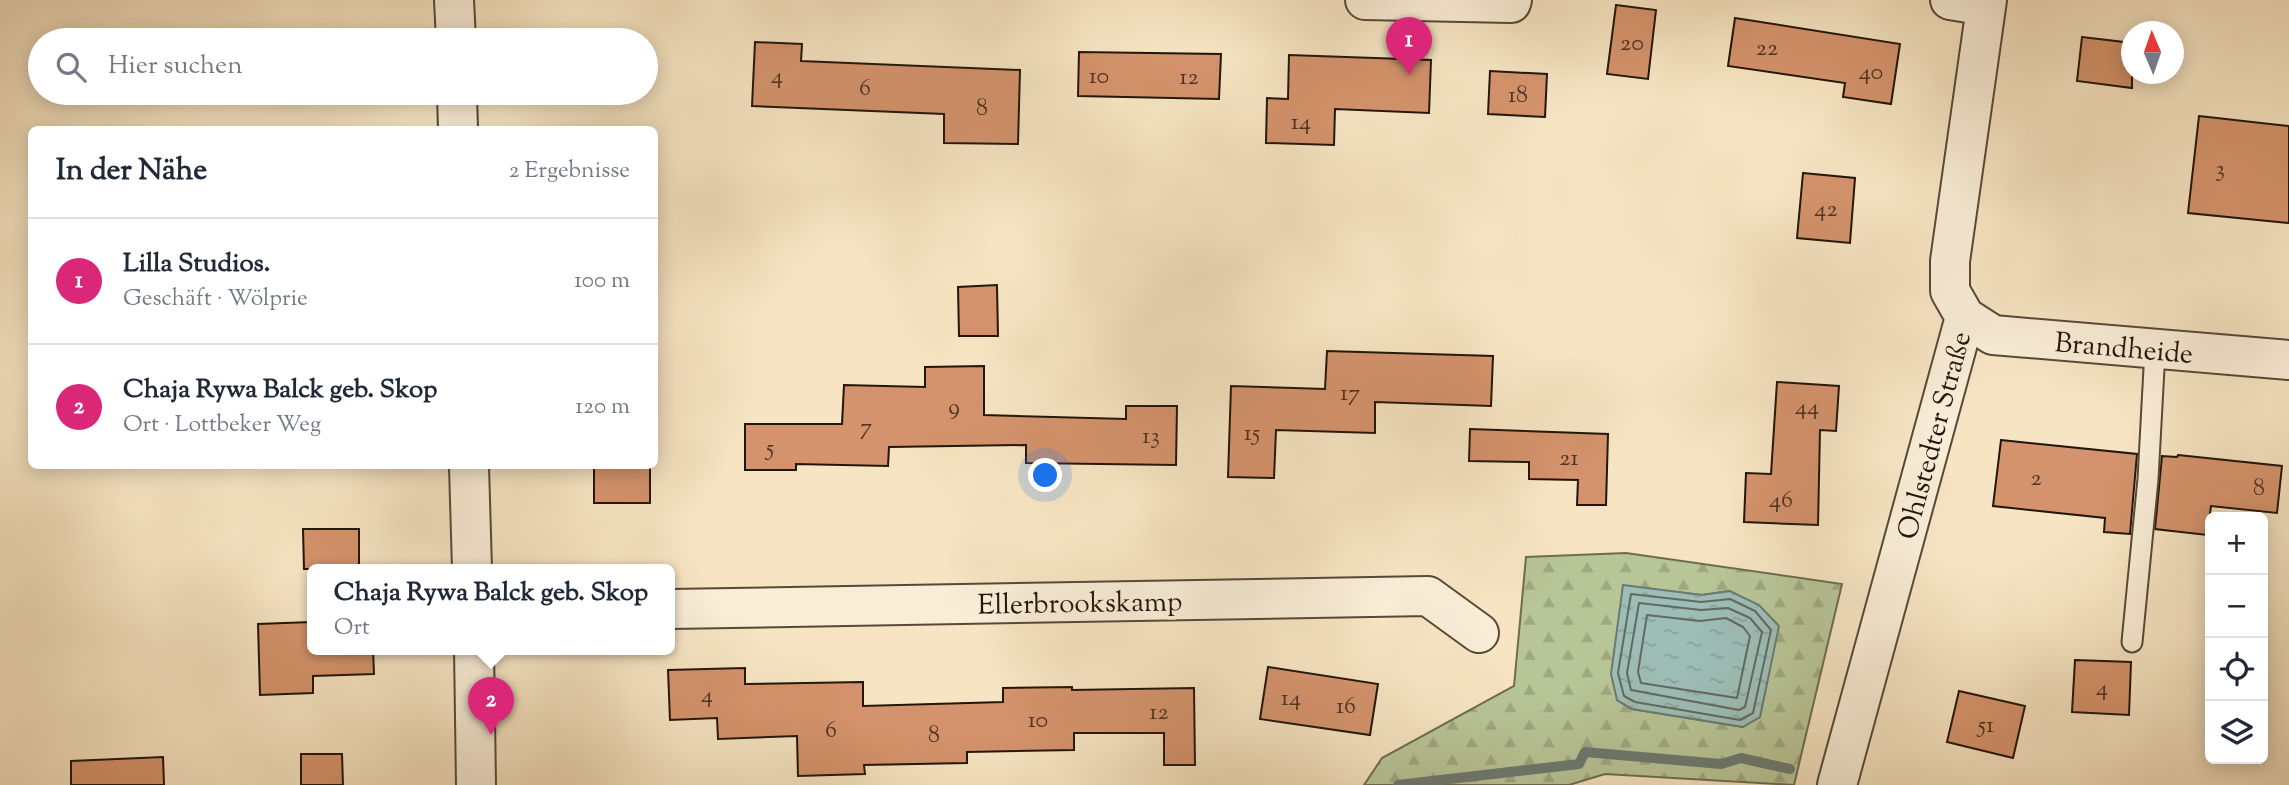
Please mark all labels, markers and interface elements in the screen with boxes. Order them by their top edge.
pin: 1 [1386,17,1432,75]
north arrow [2121,21,2184,84]
house number: 20 [1620,27,1644,61]
search box [28,28,658,105]
house number: 22 [1756,32,1778,66]
icon: search [52,48,90,86]
text: Hier suchen [108,48,243,85]
house number: 40 [1859,56,1883,90]
house number: 4 [771,60,783,94]
house number: 10 [1089,60,1109,94]
house number: 12 [1179,61,1199,95]
house number: 6 [859,72,871,106]
house number: 18 [1508,79,1528,113]
house number: 8 [976,92,988,126]
house number: 14 [1291,106,1311,140]
text: In der Nähe [56,150,207,193]
house number: 3 [2215,153,2225,187]
text: 2 Ergebnisse [509,155,630,188]
house number: 42 [1814,193,1838,227]
text: Lilla Studios. [123,246,270,283]
text: 1 [75,265,83,298]
text: 100 m [574,265,630,298]
text: Geschäft · Wölprie [123,283,308,316]
street label: Brandheide [2053,324,2195,376]
street label: Ohlstedter Straße [1889,327,1983,544]
text: Chaja Rywa Balck geb. Skop [123,372,437,409]
house number: 17 [1340,377,1360,411]
text: 2 [74,391,84,424]
text: 120 m [575,391,630,424]
house number: 9 [948,391,960,425]
house number: 44 [1795,391,1819,425]
text: Ort · Lottbeker Weg [123,409,321,442]
house number: 7 [860,411,872,445]
house number: 15 [1244,417,1260,451]
house number: 13 [1142,420,1160,454]
house number: 5 [764,432,774,466]
house number: 21 [1559,442,1579,476]
your location [1028,458,1062,492]
house number: 2 [2030,462,2042,496]
house number: 8 [2253,472,2265,506]
house number: 46 [1769,484,1793,518]
map controls [2205,512,2268,764]
button: + [2205,512,2268,575]
popup [307,564,675,655]
text: Chaja Rywa Balck geb. Skop [334,575,648,612]
button: − [2205,575,2268,638]
street label: Ellerbrookskamp [977,583,1183,627]
text: Ort [334,612,370,645]
button: locate [2205,638,2268,701]
house number: 4 [2096,672,2108,706]
pin: 2 [468,677,514,735]
house number: 4 [701,679,713,713]
house number: 14 [1281,682,1301,716]
house number: 16 [1336,690,1356,724]
house number: 12 [1149,696,1169,730]
button: layers [2205,701,2268,764]
house number: 10 [1028,704,1048,738]
house number: 51 [1976,709,1994,743]
house number: 6 [825,714,837,748]
house number: 8 [928,719,940,753]

